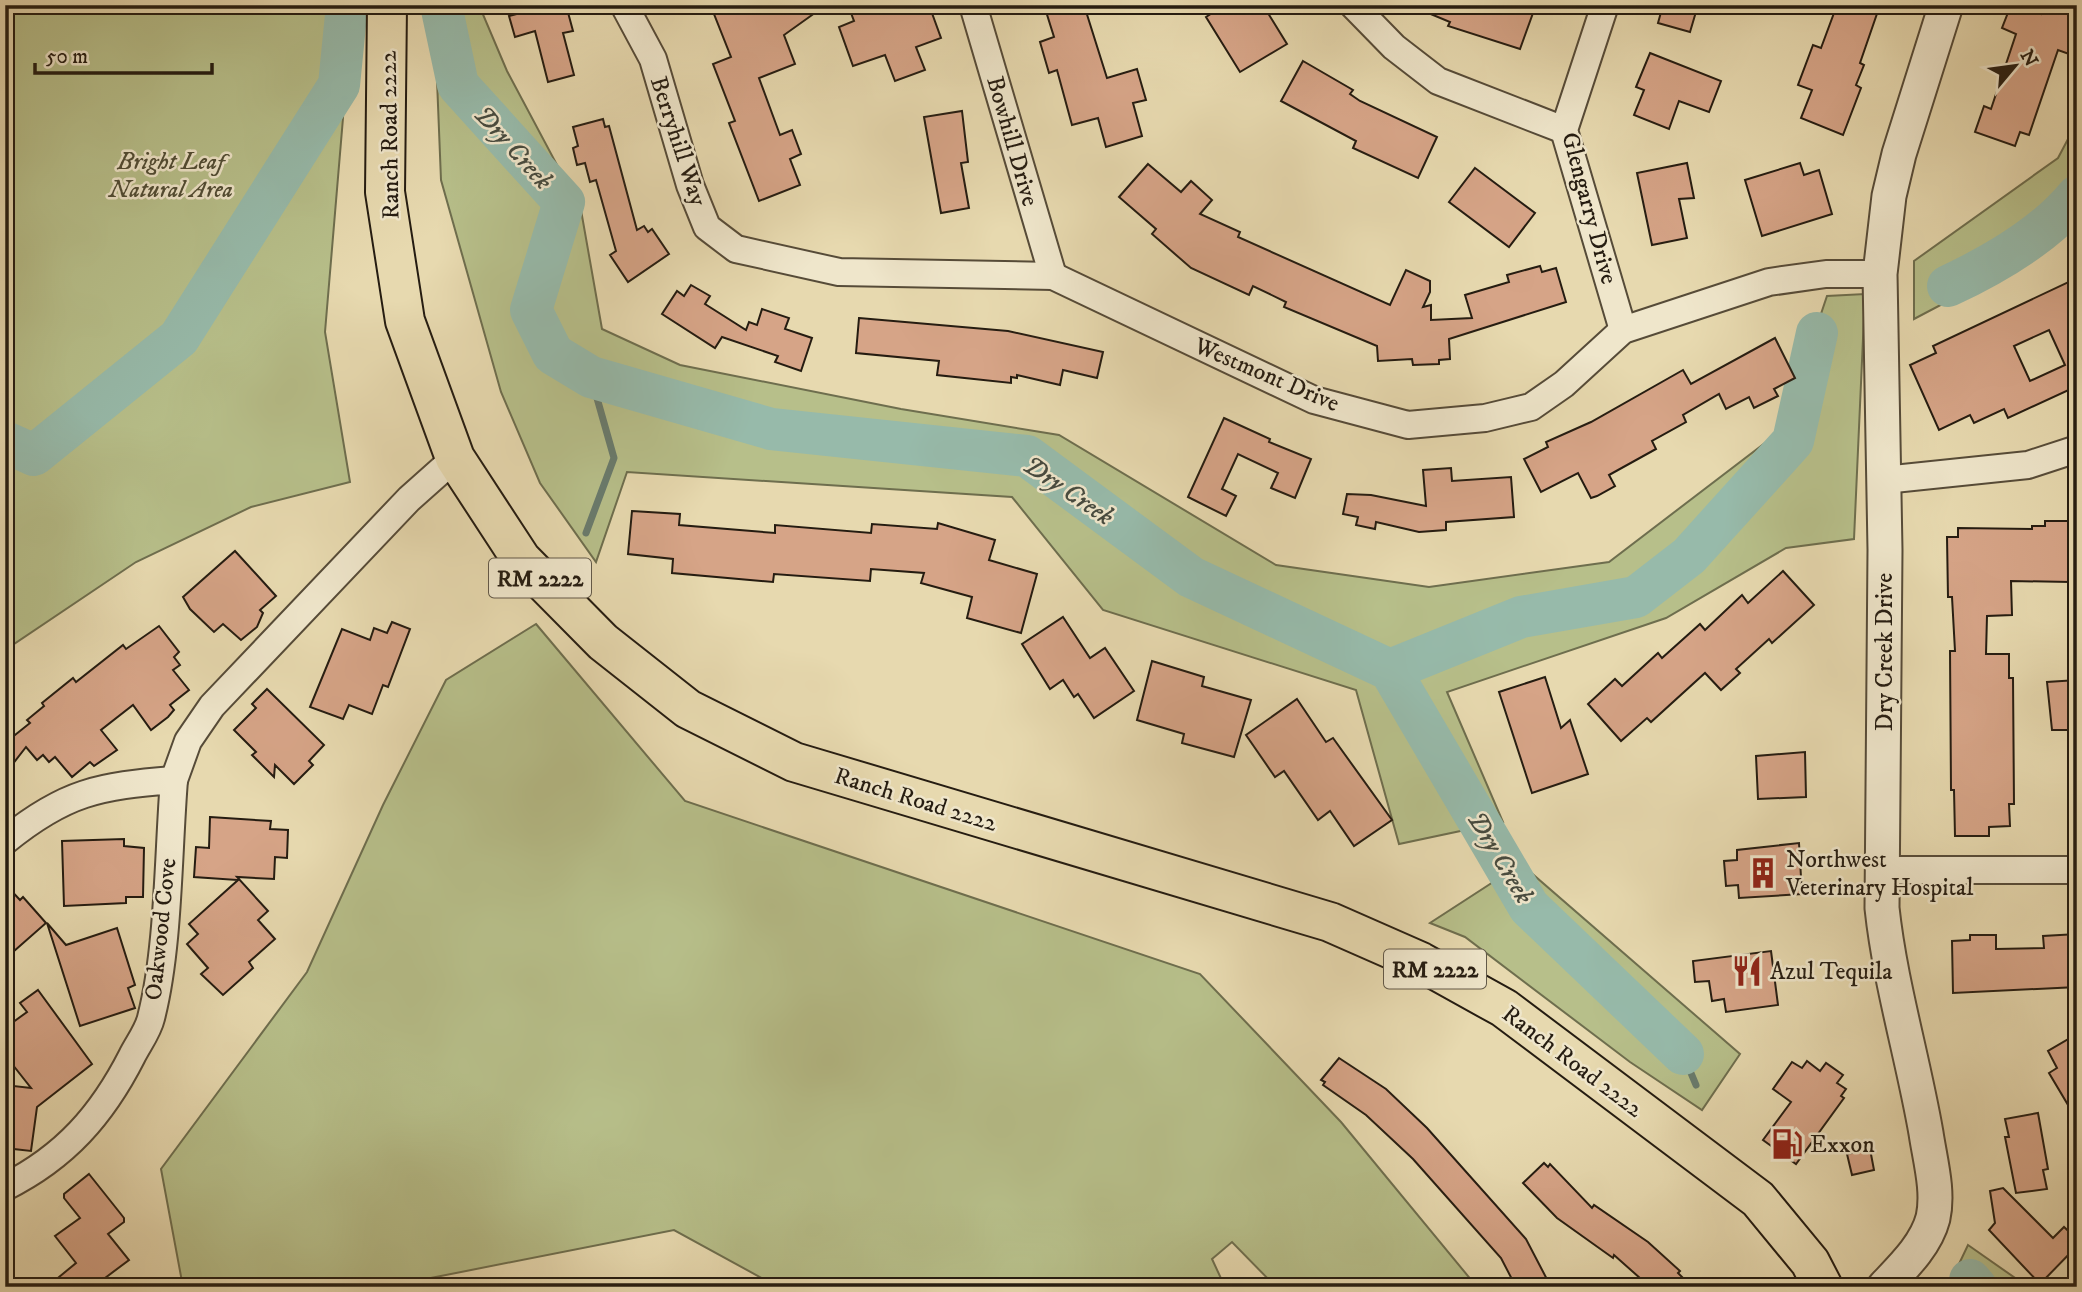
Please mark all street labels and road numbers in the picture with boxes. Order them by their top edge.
street label: Ranch Road 2222 [374,50,406,220]
street label: Berryhill Way [643,73,713,211]
street label: Bowhill Drive [979,73,1045,210]
street label: Glengarry Drive [1554,129,1624,288]
street label: Westmont Drive [1189,330,1344,419]
road number: RM 2222 [489,558,591,598]
street label: Dry Creek Drive [1870,573,1900,731]
street label: Ranch Road 2222 [831,761,1001,839]
street label: Oakwood Cove [139,856,183,1002]
road number: RM 2222 [1384,950,1486,988]
street label: Ranch Road 2222 [1496,999,1649,1125]

